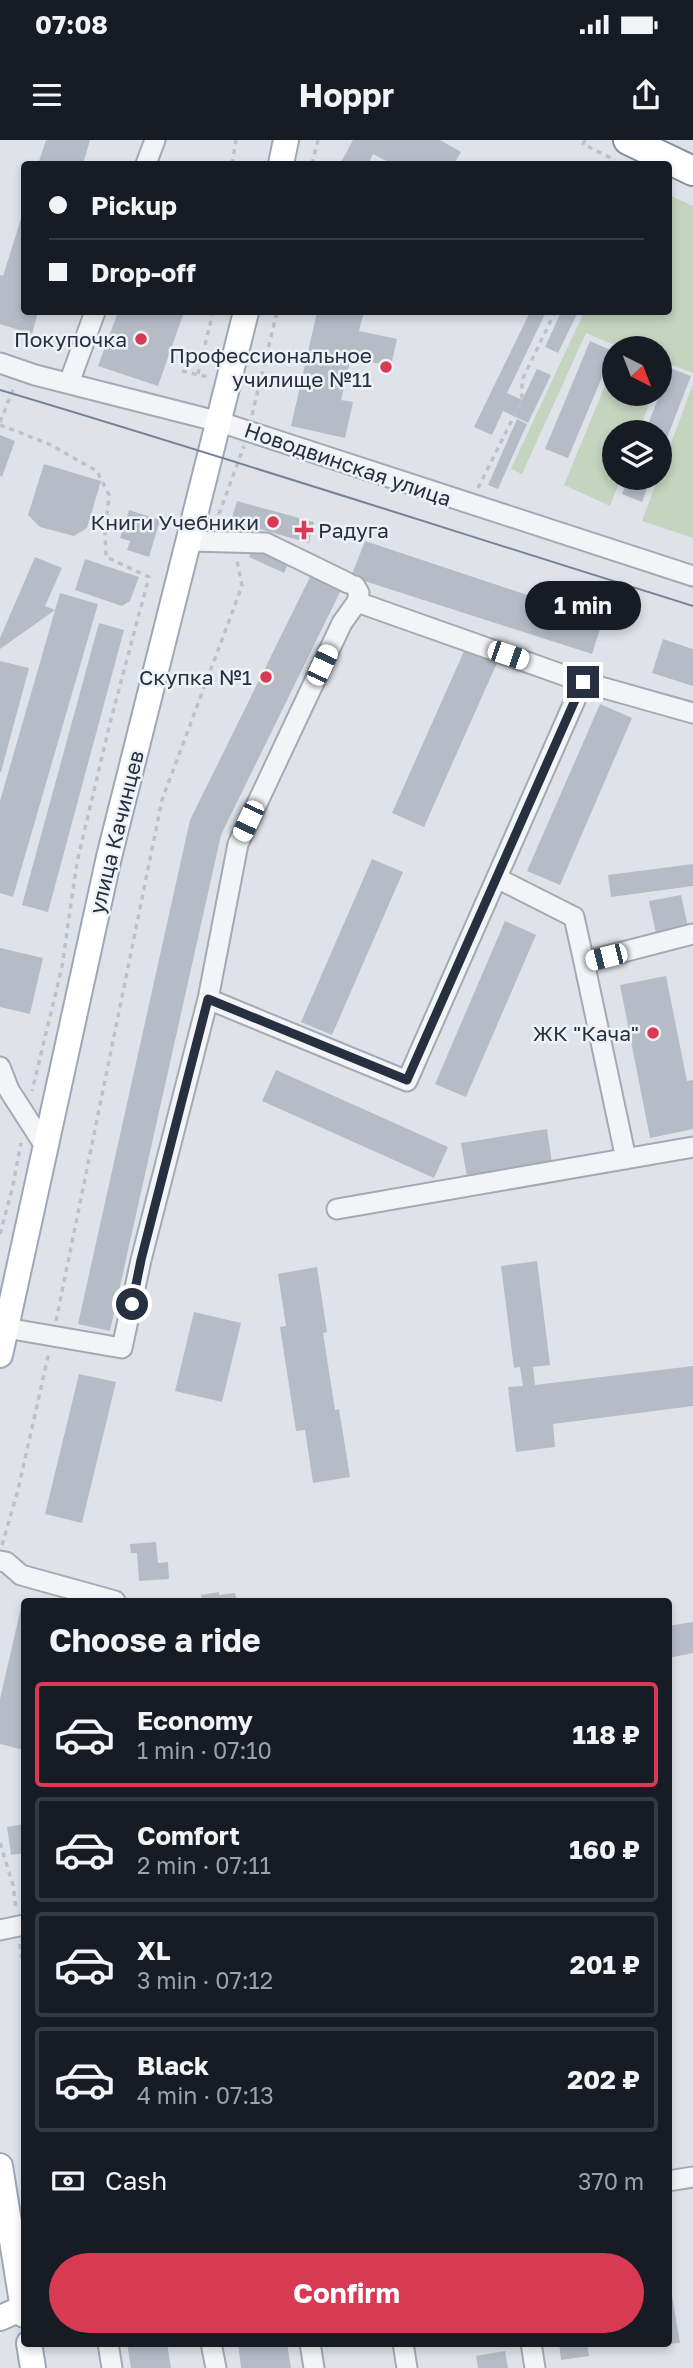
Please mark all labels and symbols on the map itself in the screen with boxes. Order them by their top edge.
place label: Покупочка [14,326,127,352]
marker: Покупочка [133,331,149,347]
north arrow [602,336,672,406]
place label: Профессиональное училище №11 [169,342,372,392]
marker: Профессиональное училище №11 [378,359,394,375]
street label: Новодвинская улица [241,416,455,512]
place label: Книги Учебники [90,509,259,535]
marker: Книги Учебники [265,514,281,530]
place label: Радуга [318,517,389,543]
marker: Радуга [296,522,312,538]
callout: 1 min [525,580,641,630]
car [485,638,532,672]
car [304,642,341,688]
place label: Скупка №1 [139,664,252,690]
route end [567,666,599,698]
marker: Скупка №1 [258,669,274,685]
street label: улица Качинцев [83,748,149,916]
car [230,798,267,844]
car [584,942,629,972]
place label: ЖК "Кача" [533,1020,639,1046]
marker: ЖК "Кача" [645,1025,661,1041]
route start [116,1288,148,1320]

